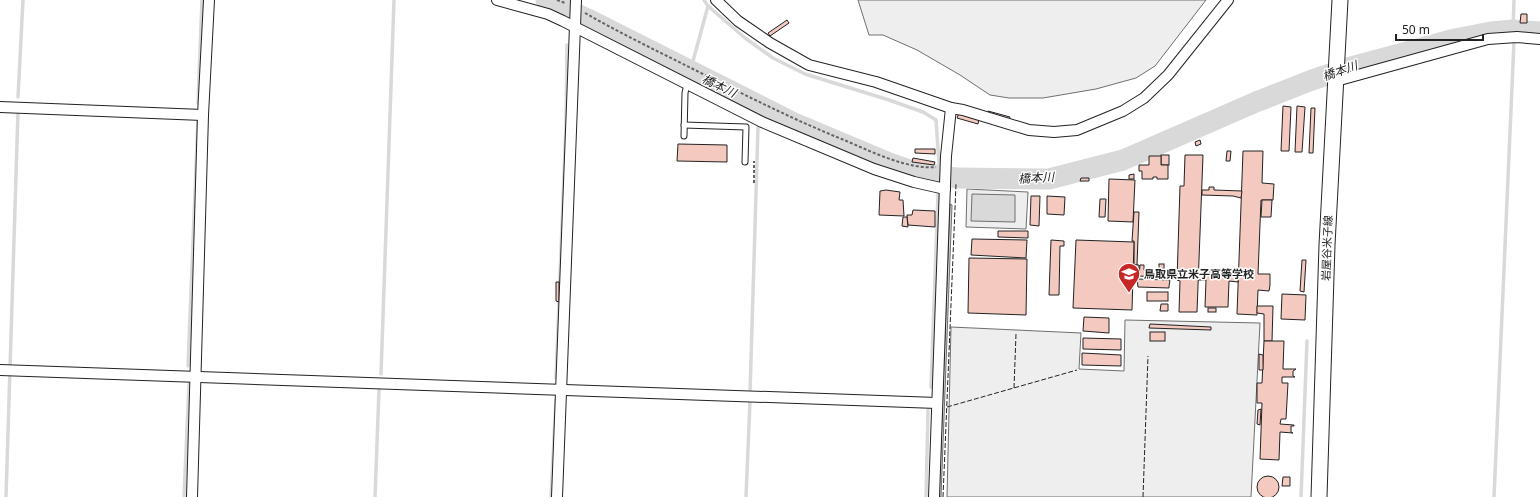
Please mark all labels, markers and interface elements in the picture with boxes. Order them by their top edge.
scale bar [1396,16,1483,42]
text: 50 m [1402,21,1430,38]
water label: 橋本川 [1320,56,1362,84]
water label: 橋本川 [699,70,741,102]
water label: 橋本川 [1018,168,1056,187]
street label: 岩屋谷米子線 [1318,215,1335,281]
school or university icon: 鳥取県立米子高等学校 [1116,261,1142,294]
place label: 鳥取県立米子高等学校 [1144,266,1254,281]

